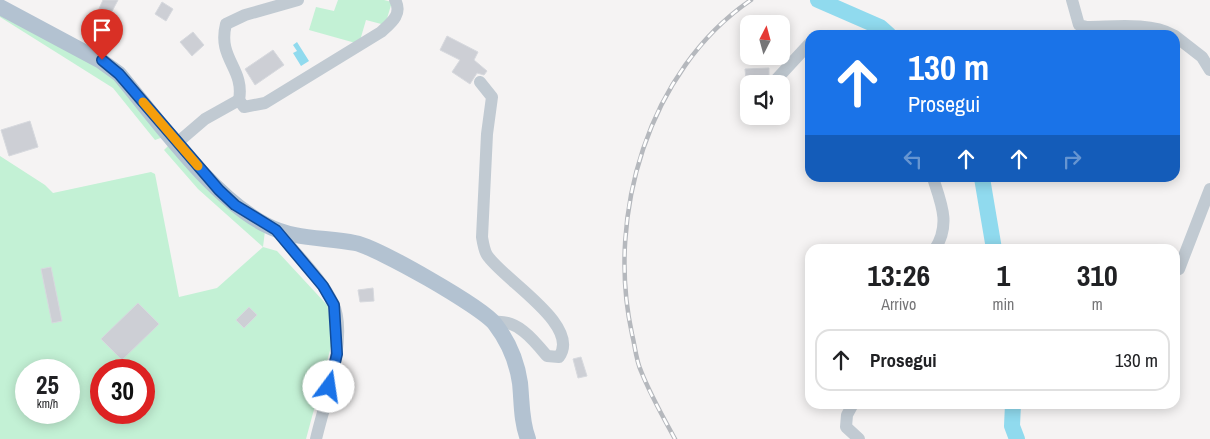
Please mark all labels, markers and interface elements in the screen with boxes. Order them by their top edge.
pin [81,9,123,60]
north arrow [740,15,790,65]
map controls [740,15,790,125]
icon: arrive [88,16,116,44]
text: 130 m [908,44,989,91]
icon: ahead [825,50,890,115]
button: sound [740,75,790,125]
text: Prosegui [908,89,980,119]
icon: left [899,145,927,173]
icon: ahead [952,145,980,173]
icon: ahead [1005,145,1033,173]
icon: right [1058,145,1086,173]
text: 13:26 [867,255,930,295]
text: 1 [997,255,1010,295]
text: 310 [1077,255,1118,295]
text: Arrivo [881,293,916,315]
text: min [992,293,1014,315]
text: m [1092,293,1103,315]
icon: ahead [827,346,855,374]
text: Prosegui [870,347,937,373]
text: 130 m [1115,347,1158,373]
speed limit sign: 30 [90,359,155,424]
position arrow [302,360,354,412]
text: 25 [36,368,59,402]
text: km/h [37,396,58,412]

